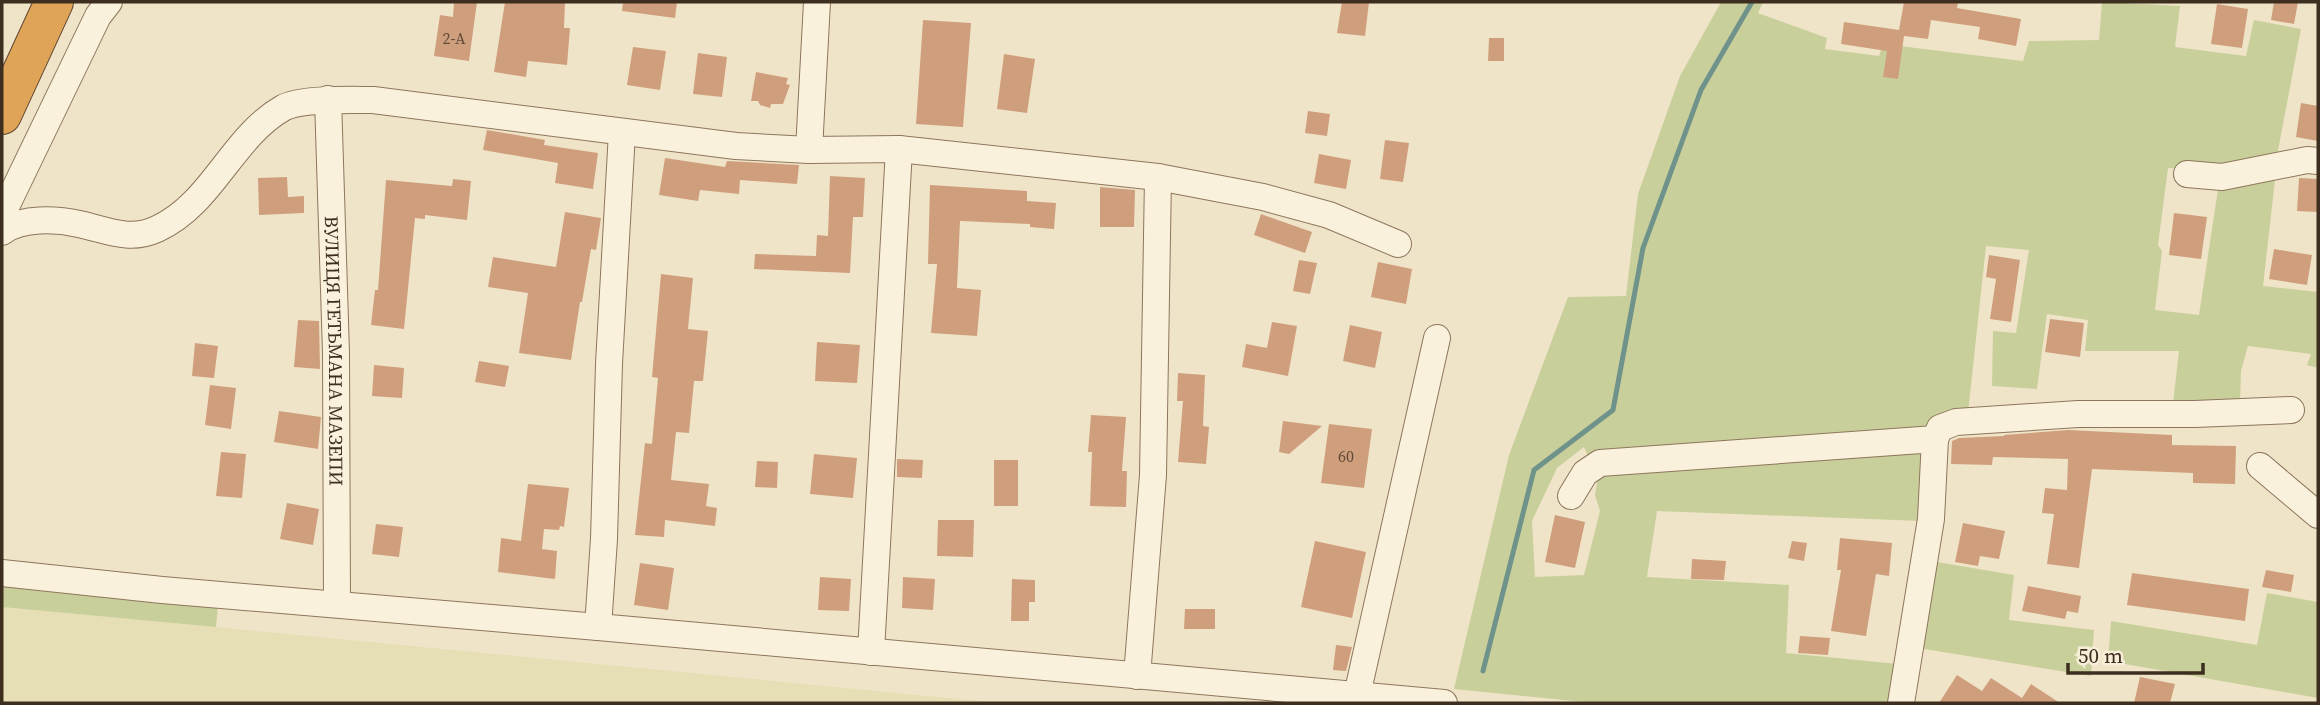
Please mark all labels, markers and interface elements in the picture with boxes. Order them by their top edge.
house number: 2-А [442,27,466,49]
street label: ВУЛИЦЯ ГЕТЬМАНА МАЗЕПИ [319,215,350,486]
house number: 60 [1338,445,1354,467]
scale bar [2068,632,2203,676]
text: 50 m [2078,641,2123,670]

